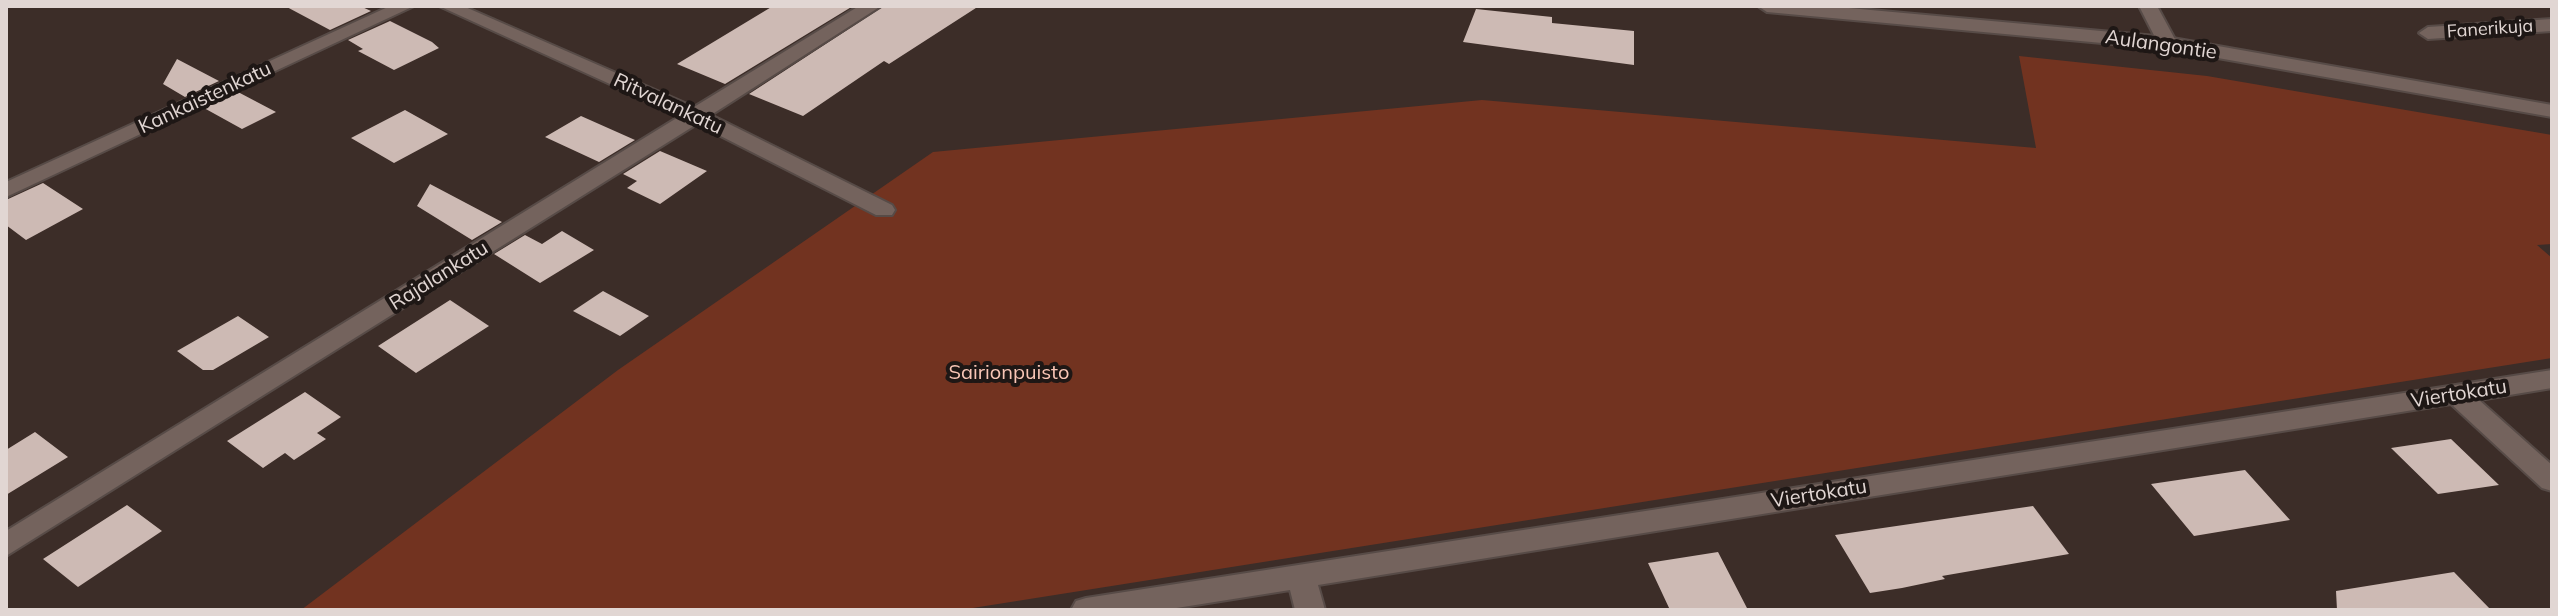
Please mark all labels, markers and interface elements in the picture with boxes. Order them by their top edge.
street label: Fanerikuja [2446,15,2534,43]
street label: Aulangontie [2104,25,2218,65]
street label: Kankaistenkatu [135,57,275,139]
street label: Ritvalankatu [610,68,726,140]
street label: Rajalankatu [385,236,493,316]
park label: Sairionpuisto [949,361,1069,385]
street label: Viertokatu [2409,375,2509,413]
street label: Viertokatu [1769,475,1869,513]

